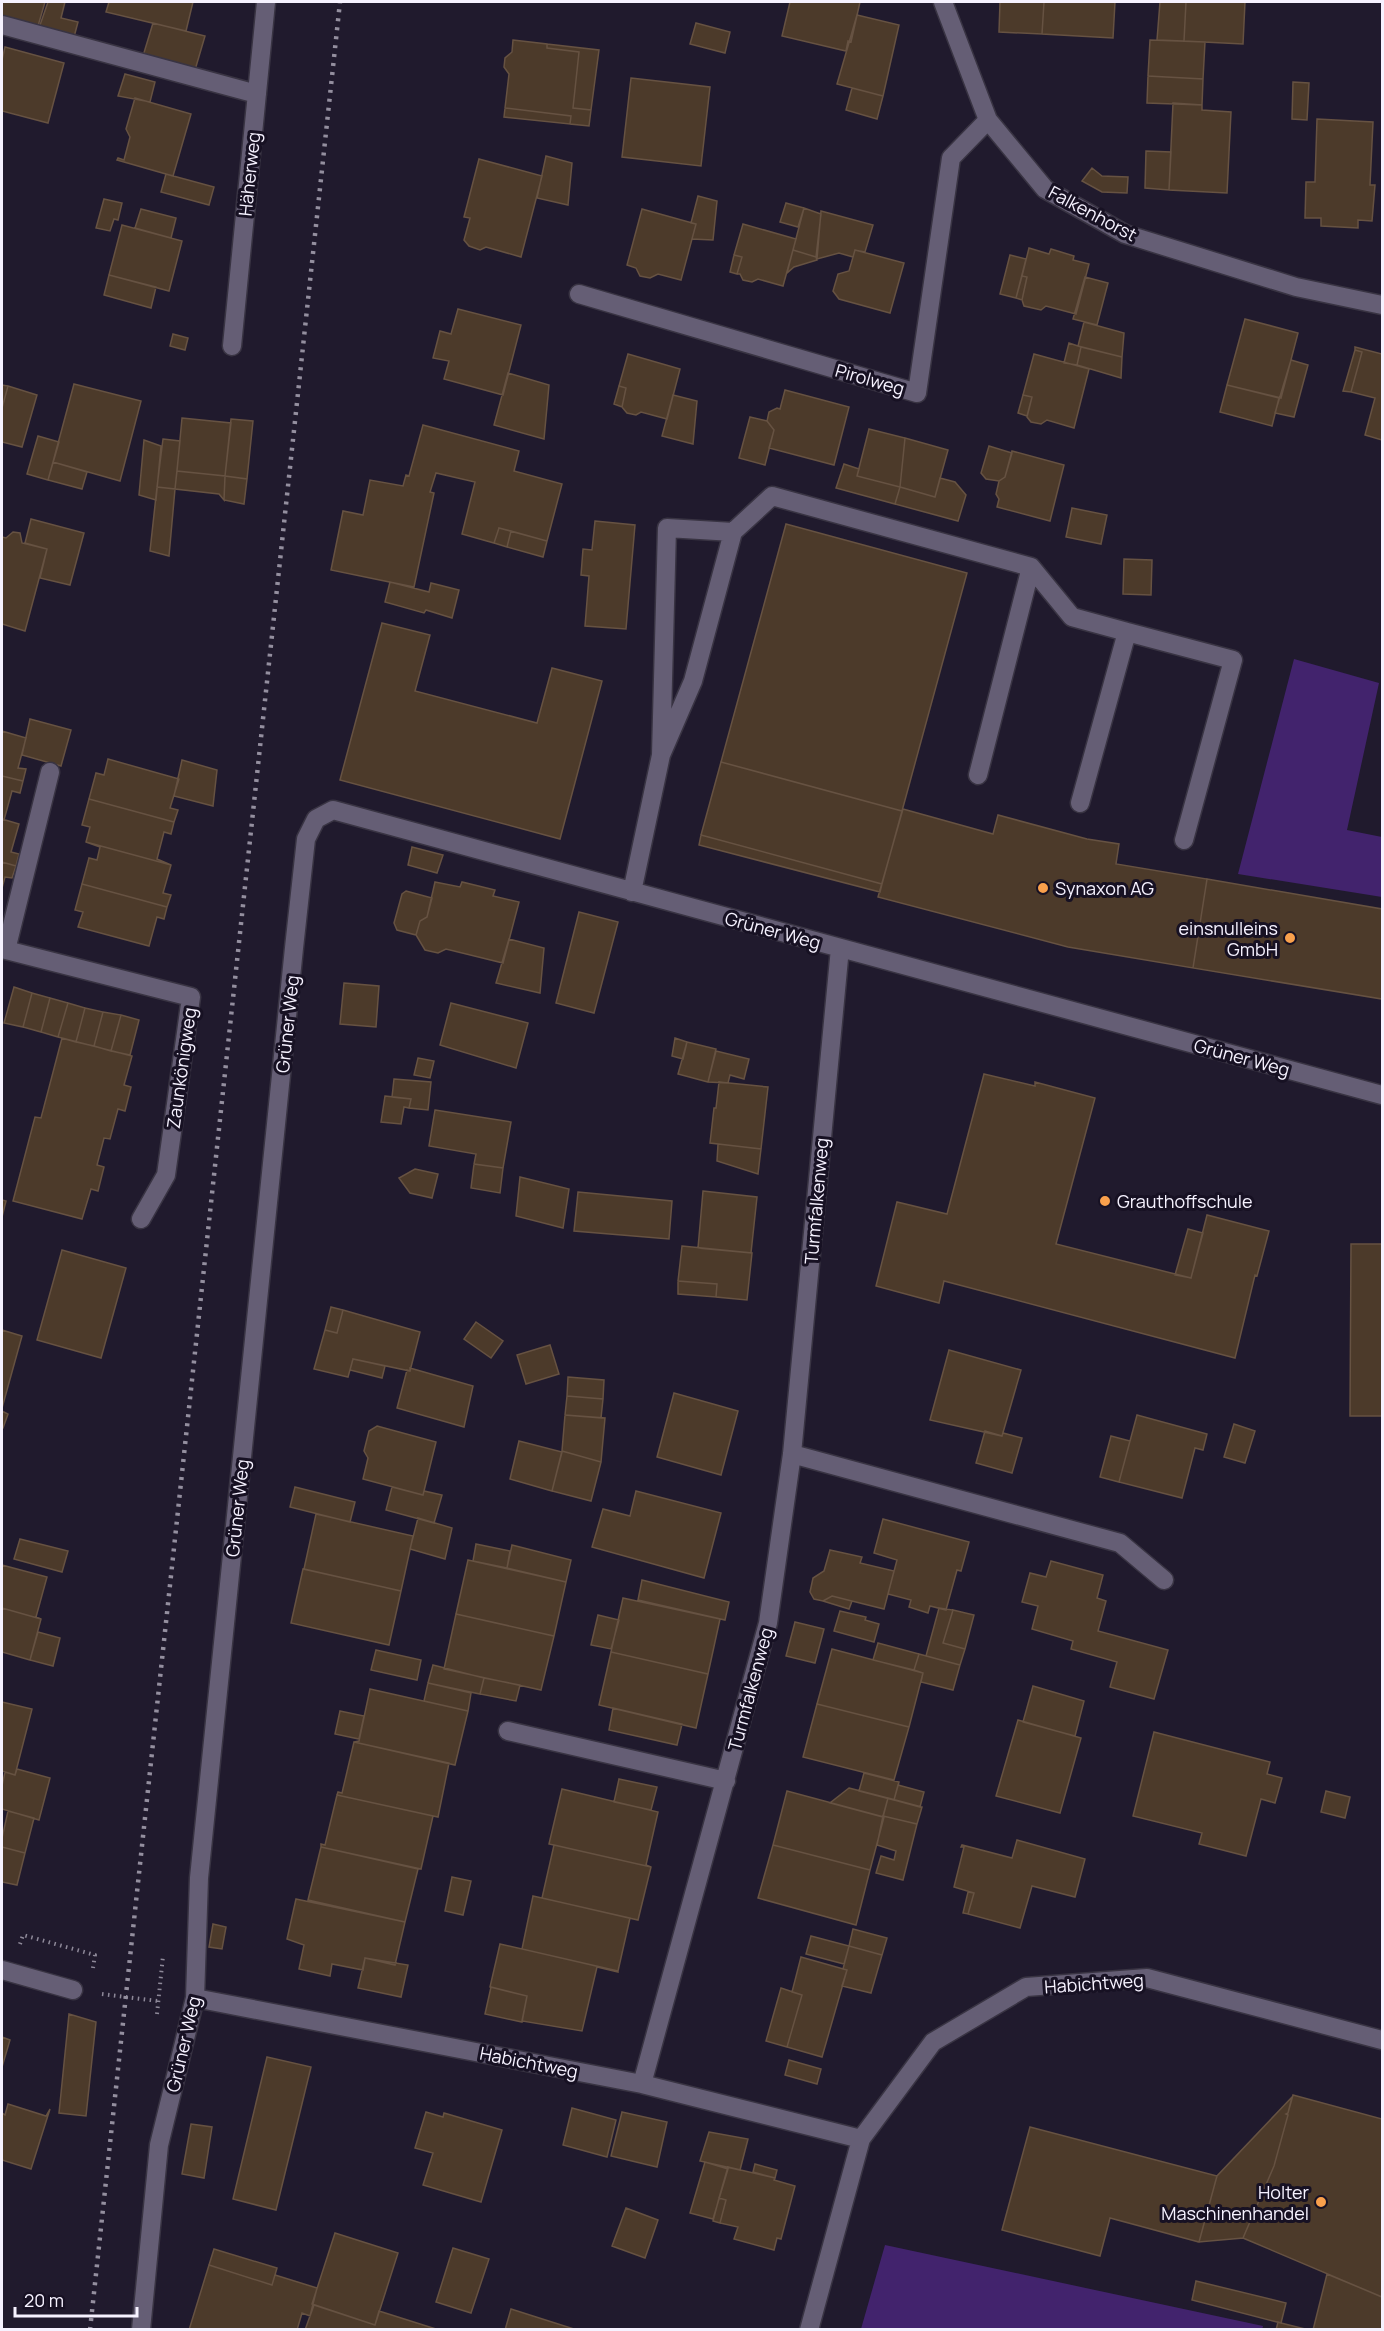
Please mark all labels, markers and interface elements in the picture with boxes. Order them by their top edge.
street label: Häherweg [233,131,265,217]
street label: Falkenhorst [1045,180,1141,246]
street label: Pirolweg [833,358,907,400]
place label: Synaxon AG [1055,876,1154,900]
marker: Synaxon AG [1036,881,1050,895]
street label: Grüner Weg [723,906,823,954]
place label: einsnulleins GmbH [1178,916,1278,961]
marker: einsnulleins GmbH [1283,931,1297,945]
street label: Grüner Weg [270,974,304,1074]
street label: Zaunkönigweg [161,1006,201,1130]
street label: Grüner Weg [1192,1033,1292,1081]
street label: Turmfalkenweg [799,1137,833,1265]
place label: Grauthoffschule [1117,1189,1253,1213]
marker: Grauthoffschule [1098,1194,1112,1208]
street label: Grüner Weg [220,1458,254,1558]
street label: Turmfalkenweg [722,1625,778,1753]
street label: Habichtweg [1043,1968,1145,1998]
street label: Grüner Weg [160,1994,206,2094]
street label: Habichtweg [478,2041,580,2083]
place label: Holter Maschinenhandel [1161,2180,1310,2225]
marker: Holter Maschinenhandel [1314,2195,1328,2209]
scale bar [15,2280,136,2318]
text: 20 m [24,2288,64,2312]

